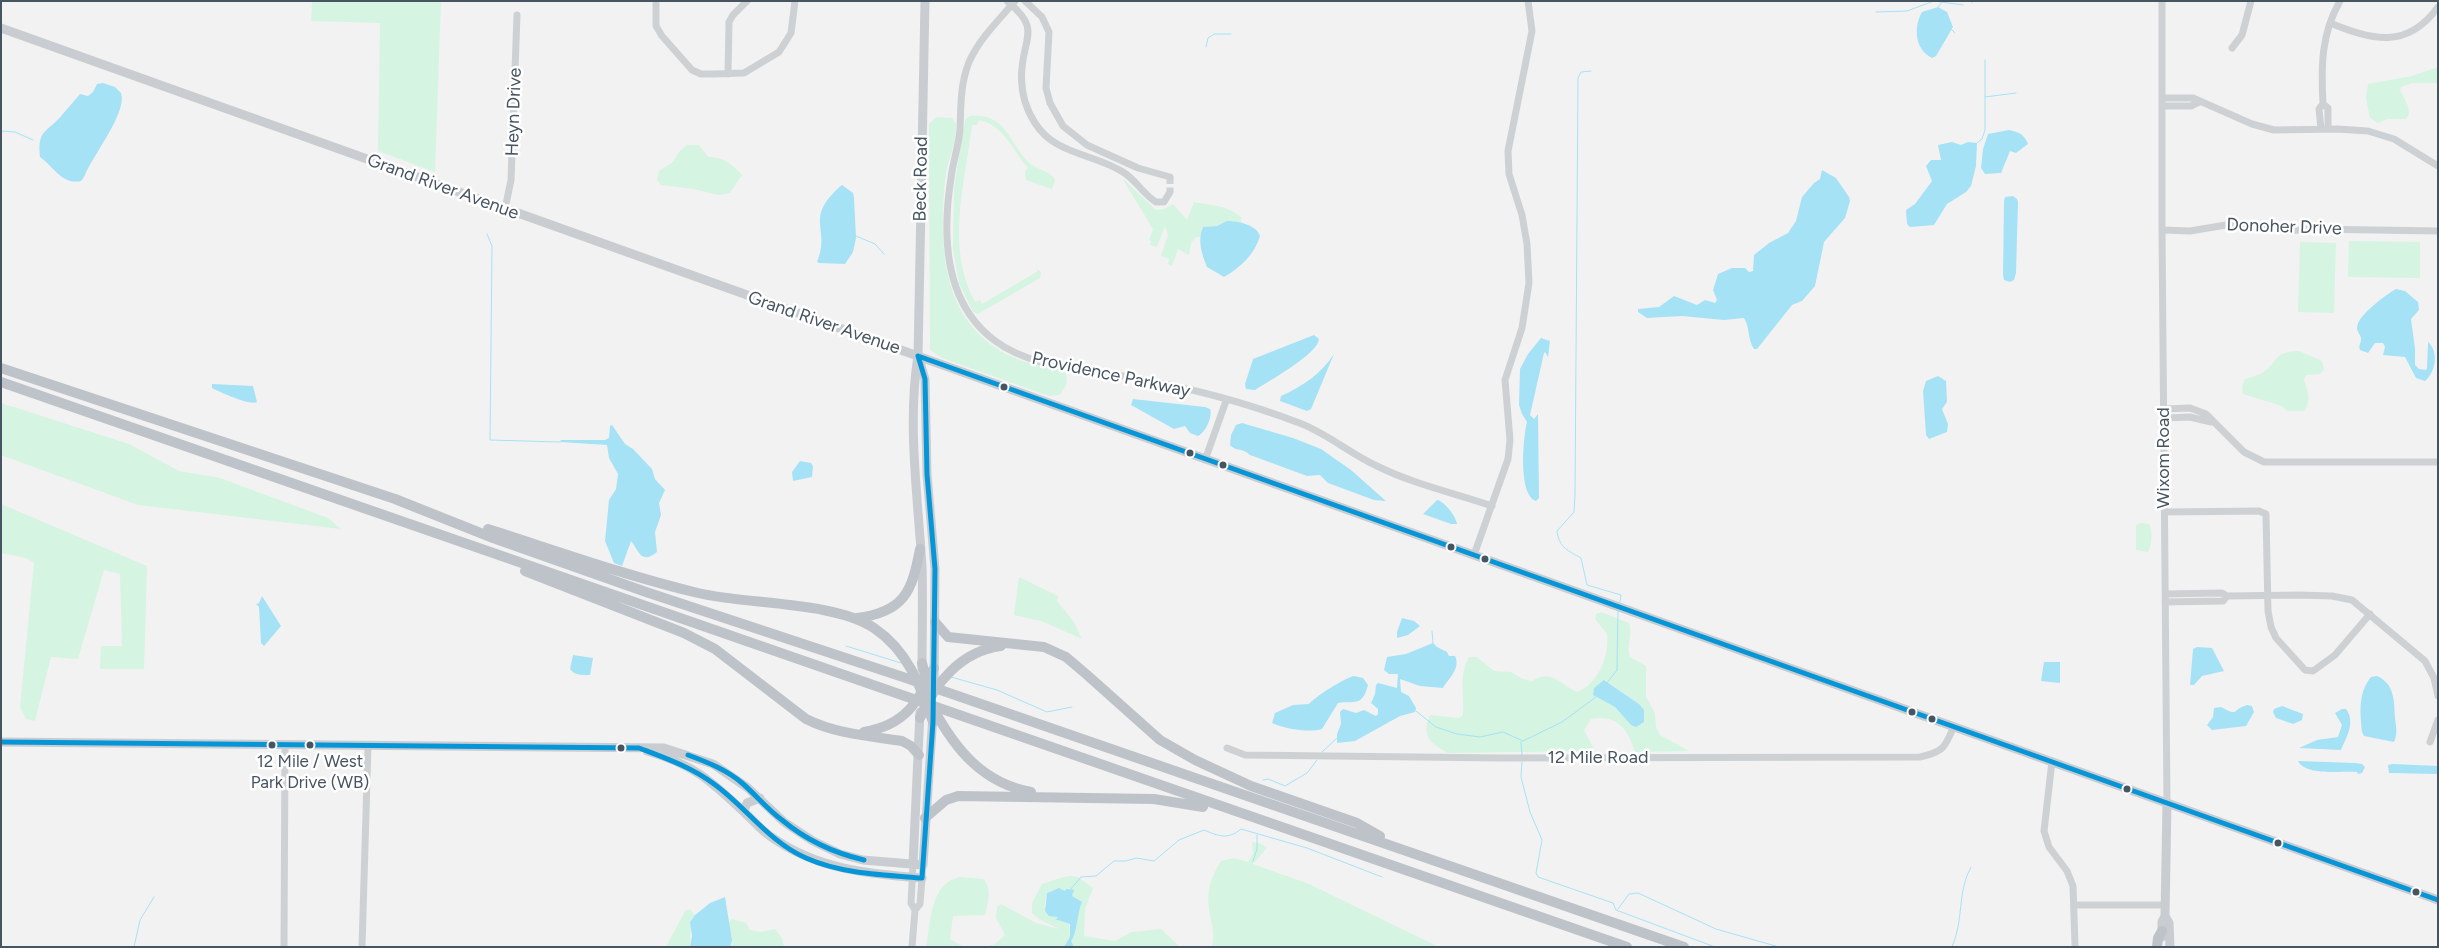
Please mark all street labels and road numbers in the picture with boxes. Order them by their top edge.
street label: Heyn Drive [502,67,526,157]
street label: Beck Road [909,136,933,222]
street label: Grand River Avenue [364,150,522,224]
street label: Donoher Drive [2226,214,2342,240]
street label: Grand River Avenue [745,287,903,359]
street label: Providence Parkway [1030,348,1192,402]
street label: Wixom Road [2153,407,2175,509]
street label: 12 Mile Road [1547,747,1649,769]

